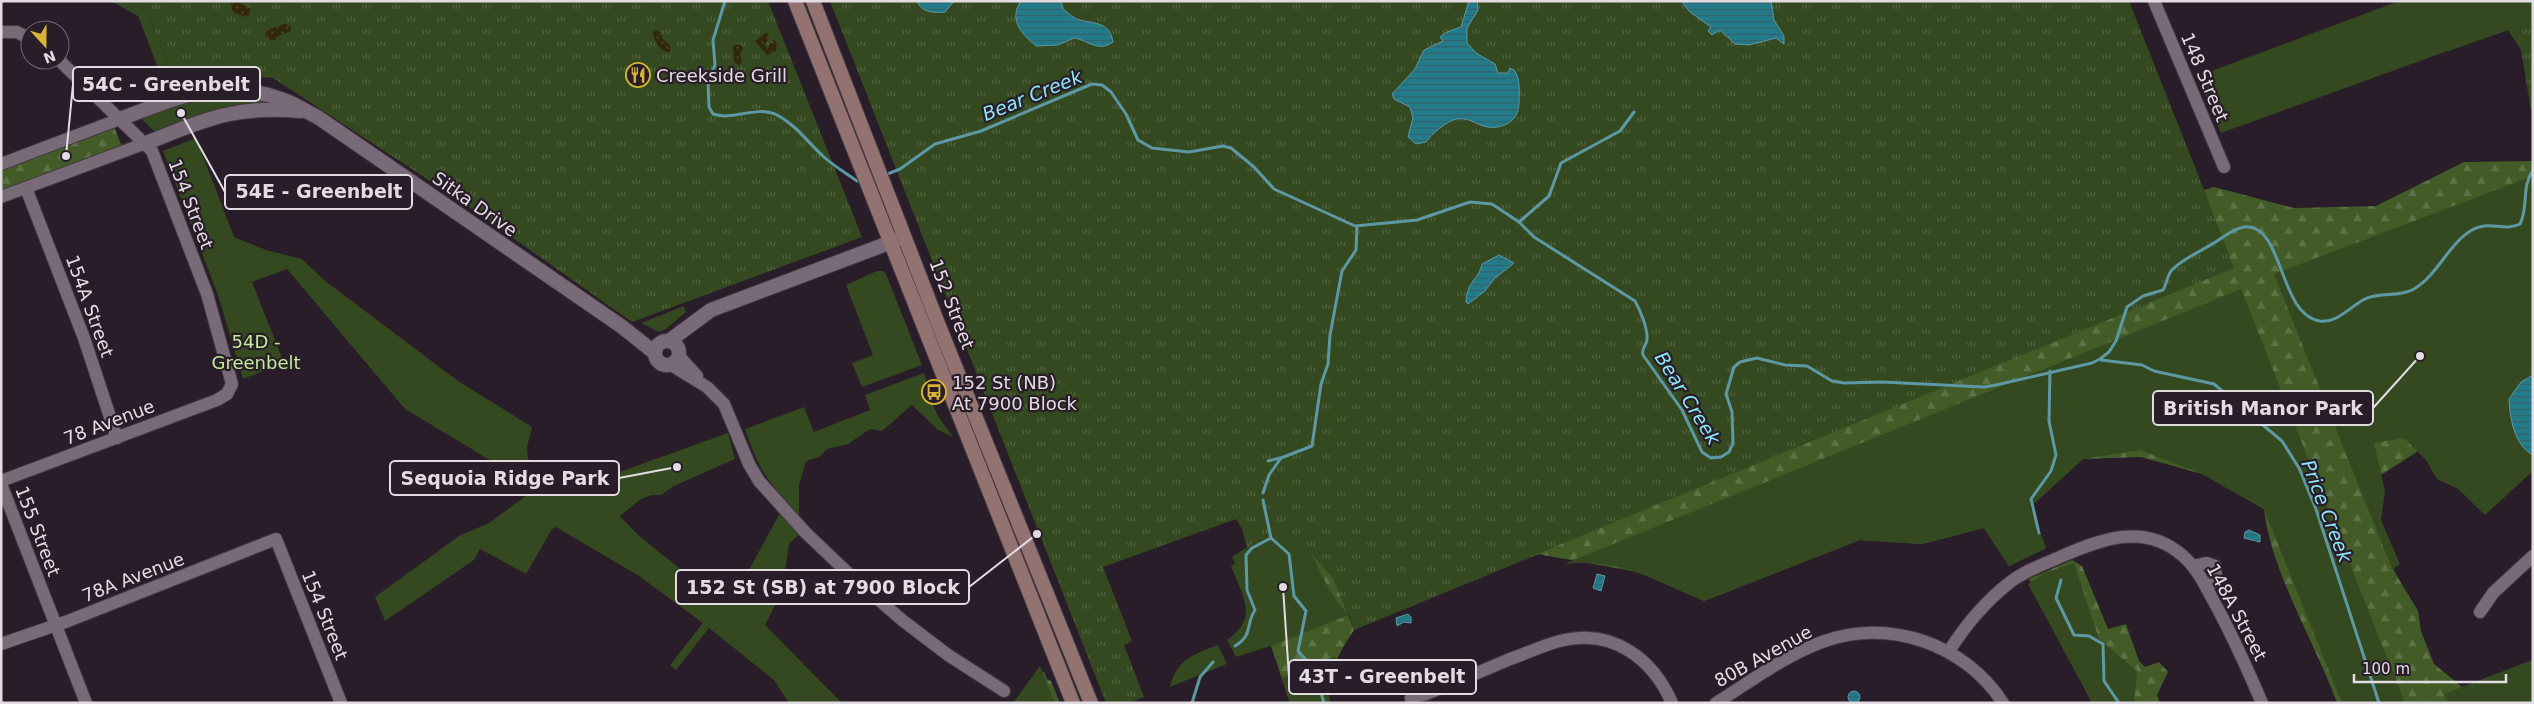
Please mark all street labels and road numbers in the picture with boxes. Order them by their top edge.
street label: 148 Street [2177,29,2233,125]
street label: 154 Street [164,156,218,252]
street label: Sitka Drive [429,167,521,241]
street label: 154A Street [62,252,118,360]
street label: 152 Street [925,256,979,352]
street label: 78 Avenue [61,395,157,449]
street label: 155 Street [11,483,65,579]
street label: 78A Avenue [79,548,187,606]
street label: 148A Street [2203,560,2271,664]
street label: 154 Street [298,567,352,663]
street label: 80B Avenue [1711,621,1815,691]

